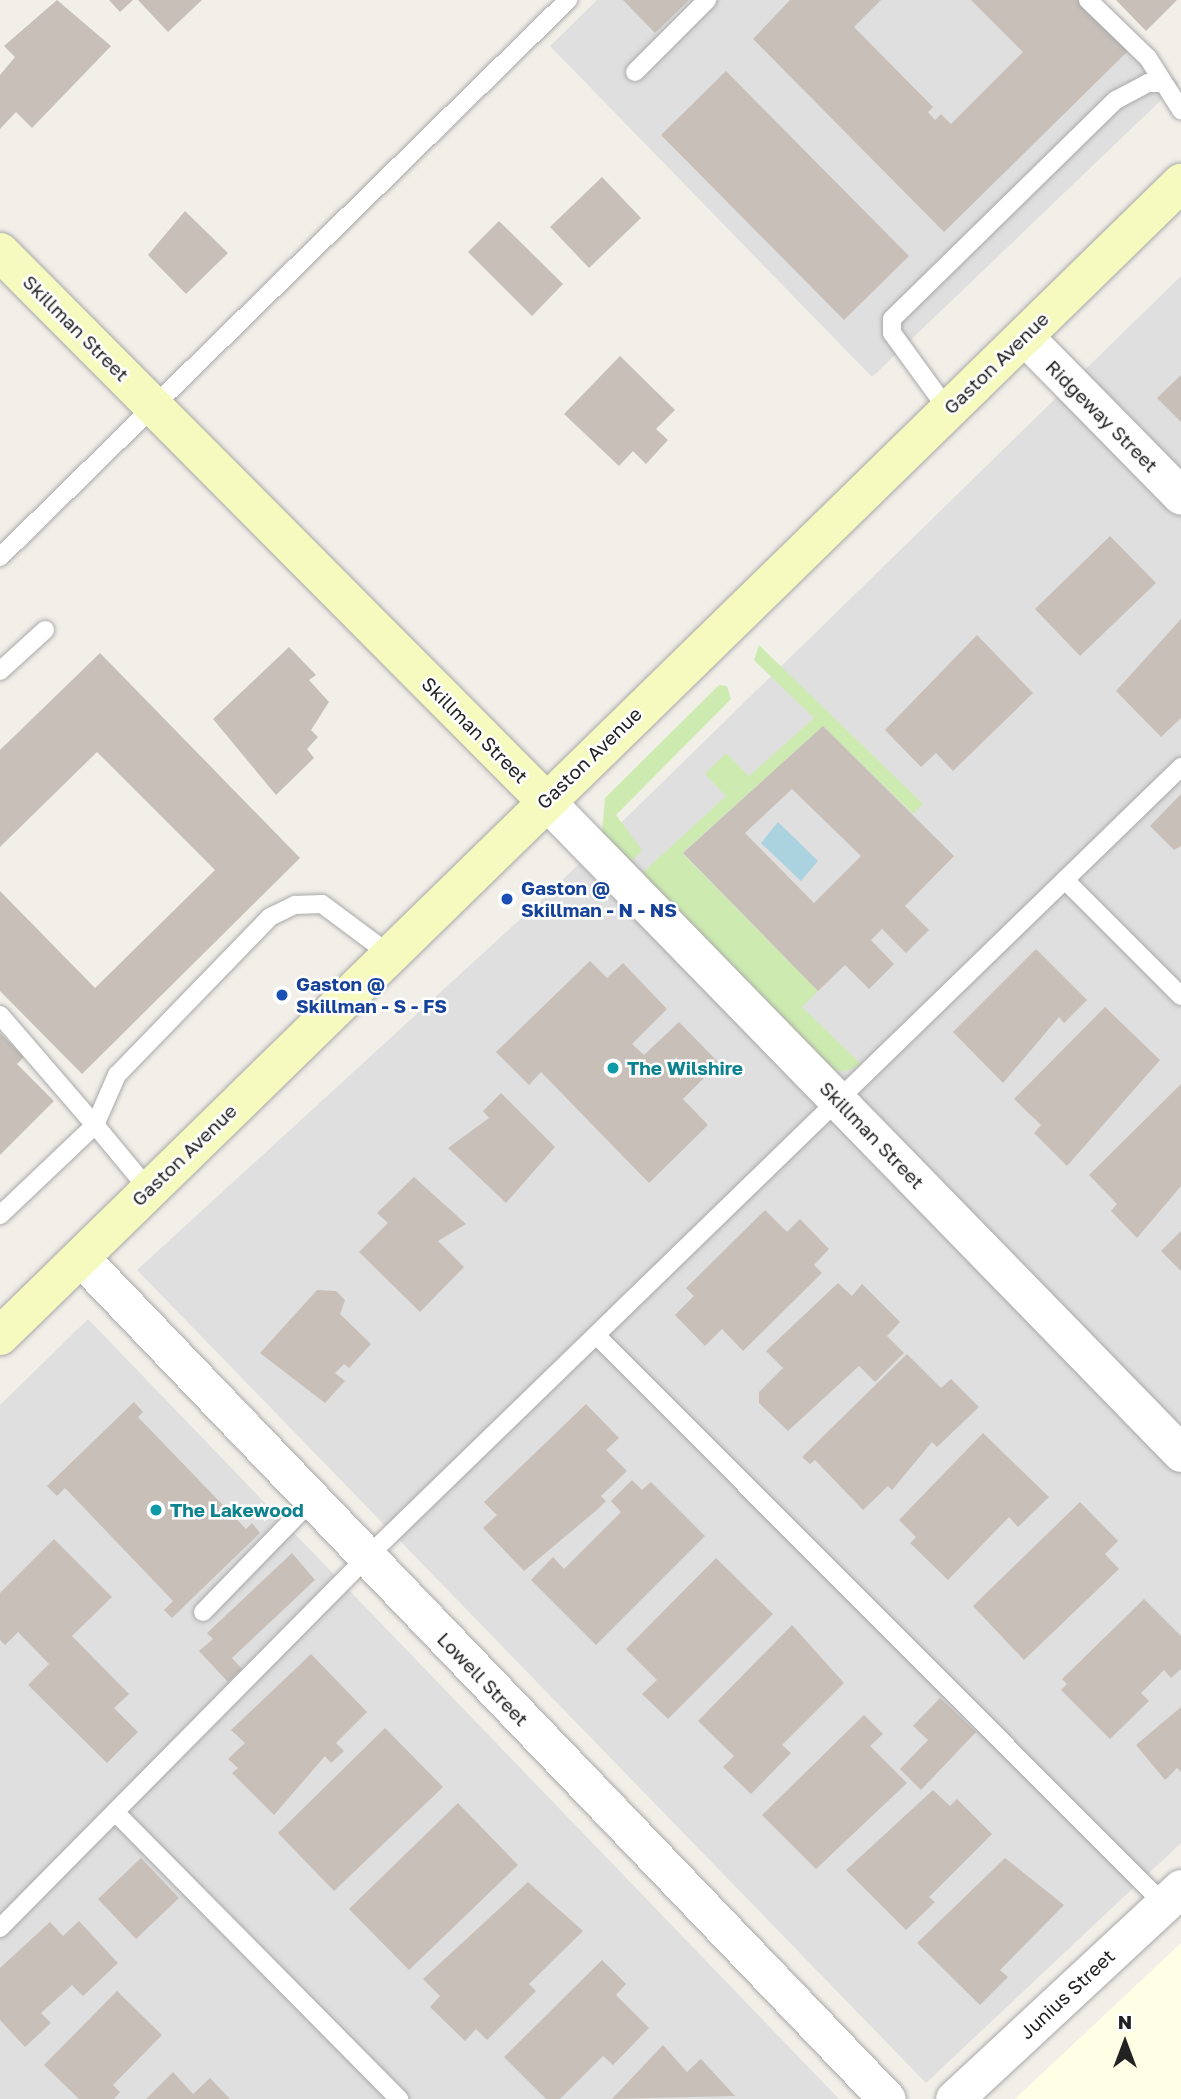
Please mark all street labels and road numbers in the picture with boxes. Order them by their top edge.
street label: Skillman Street [18,270,134,386]
street label: Gaston Avenue [939,307,1053,419]
street label: Ridgeway Street [1041,355,1163,477]
street label: Skillman Street [417,672,533,788]
street label: Gaston Avenue [532,702,646,814]
street label: Skillman Street [815,1077,929,1193]
street label: Gaston Avenue [127,1099,241,1211]
street label: Lowell Street [433,1627,533,1731]
street label: Junius Street [1015,1944,1119,2044]

